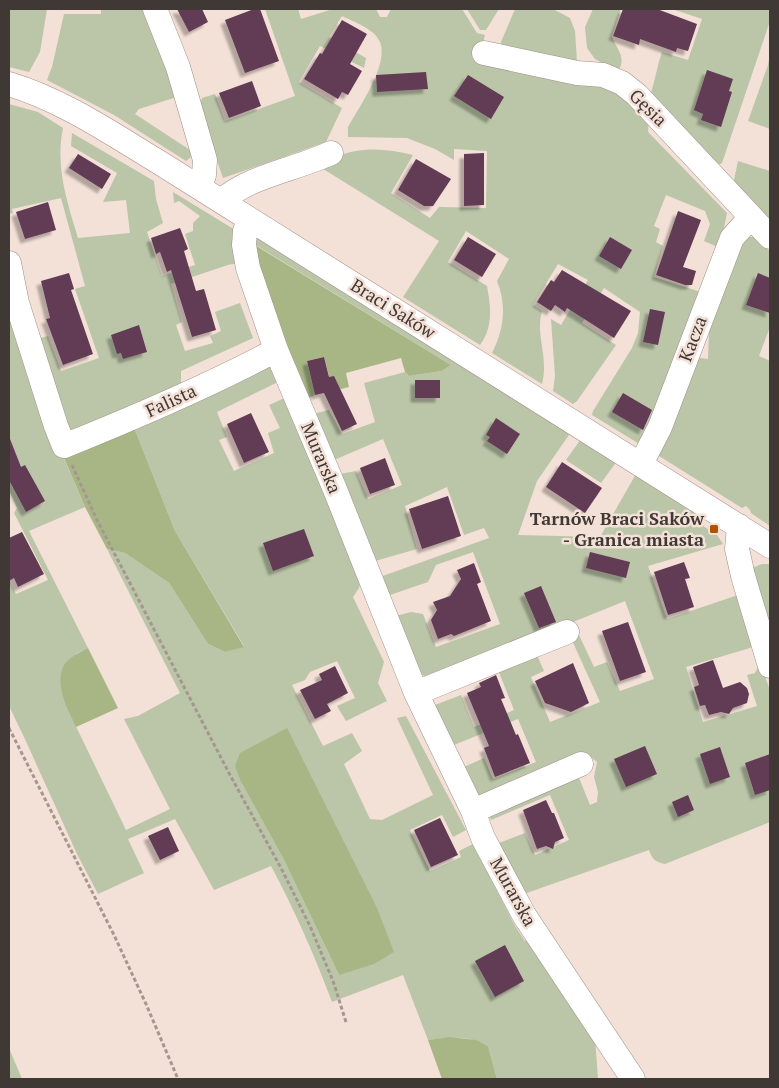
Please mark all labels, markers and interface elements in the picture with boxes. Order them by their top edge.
street label: Gęsia [625,83,673,131]
street label: Braci Saków [347,273,441,344]
street label: Kacza [673,313,712,365]
street label: Falista [141,378,200,422]
street label: Murarska [296,418,348,497]
place label: Tarnów Braci Saków - Granica miasta [530,506,705,551]
marker: Tarnów Braci Saków - Granica miasta [708,523,720,535]
street label: Murarska [485,853,543,930]

